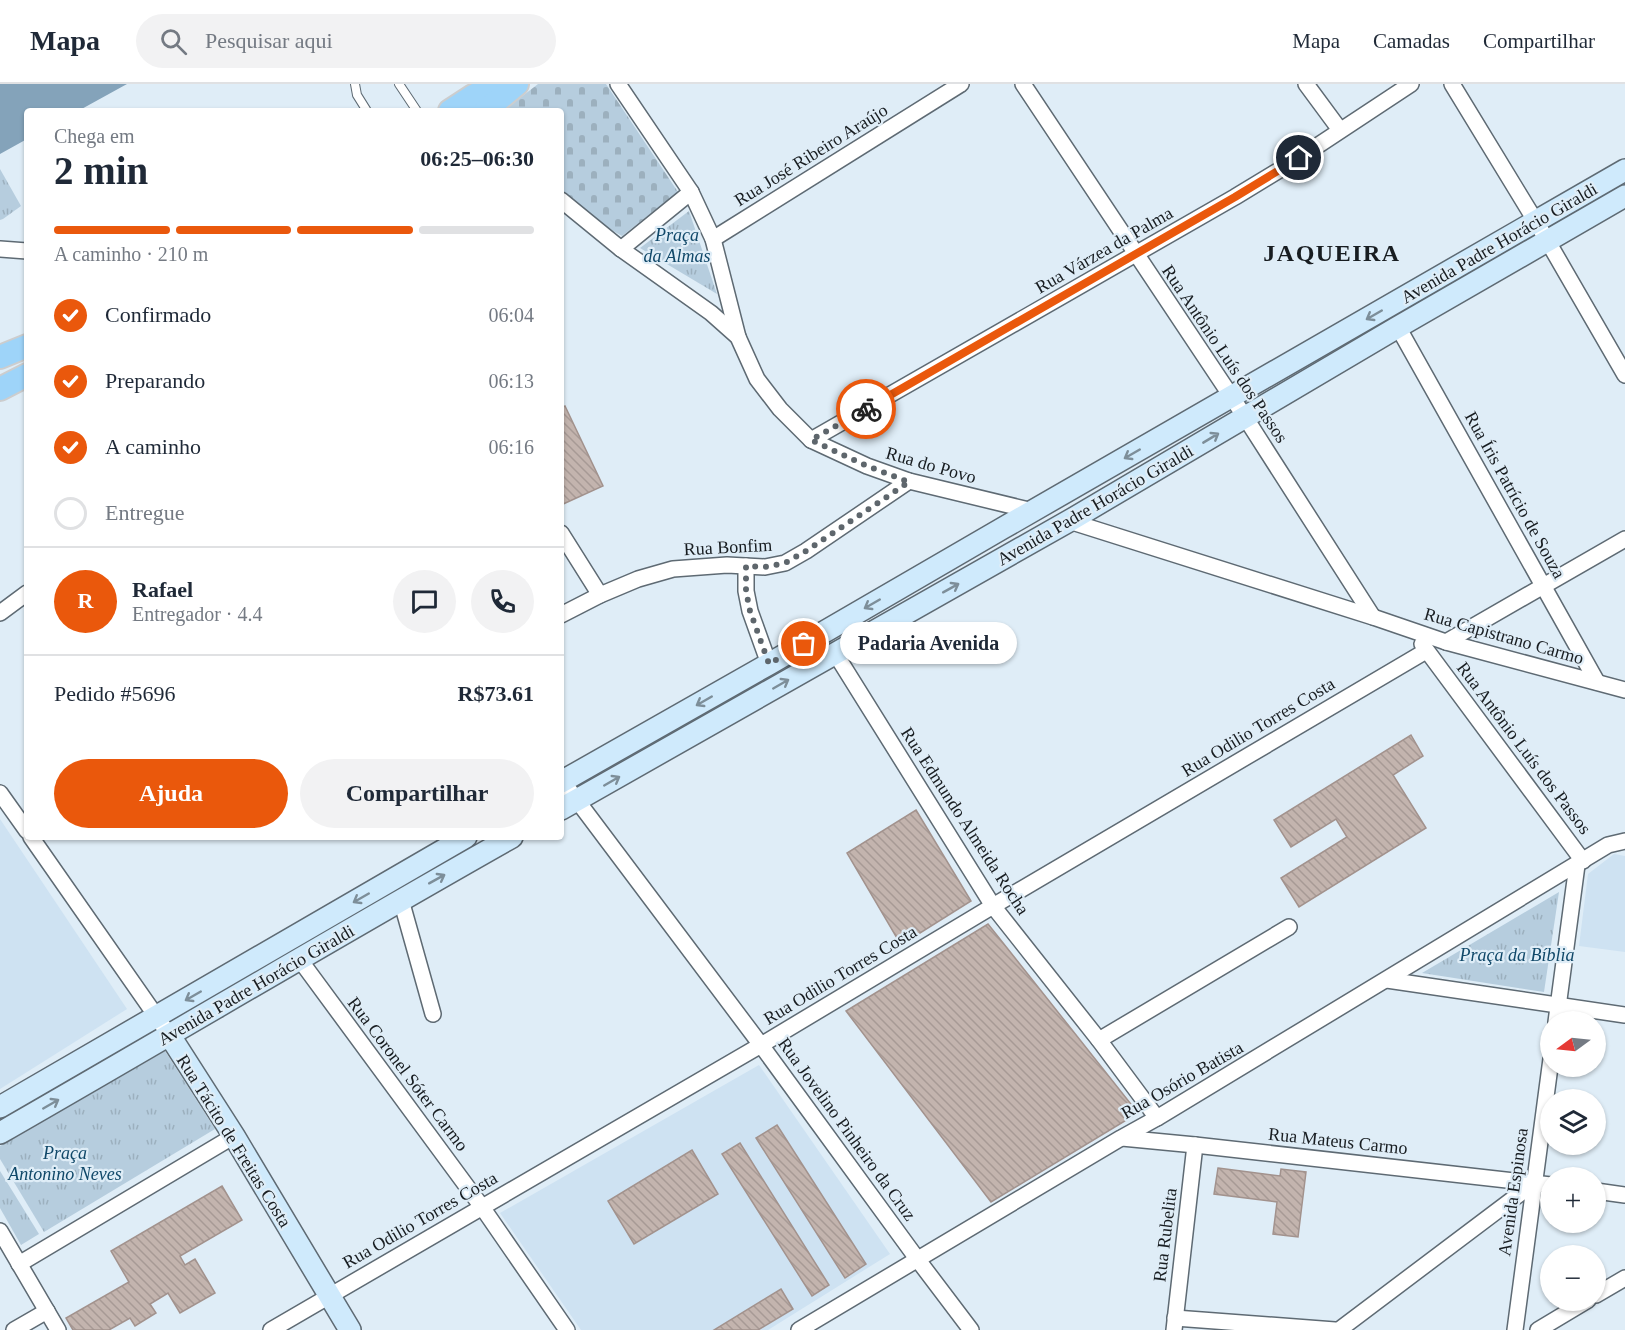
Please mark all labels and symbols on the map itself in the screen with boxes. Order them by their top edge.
street label: Rua José Ribeiro Araújo [731,100,891,210]
pin [1273,132,1324,183]
street label: Avenida Padre Horácio Giraldi [1397,179,1601,307]
street label: Rua Várzea da Palma [1032,203,1176,297]
park label: Praça da Almas [643,225,711,266]
district label: JAQUEIRA [1263,240,1401,266]
street label: Rua Antônio Luís dos Passos [1158,261,1292,447]
one-way arrow [1366,309,1383,321]
courier [836,379,896,439]
street label: Rua Íris Patrício de Souza [1461,407,1570,582]
one-way arrow [1202,431,1219,443]
street label: Avenida Padre Horácio Giraldi [993,441,1197,569]
street label: Rua do Povo [884,443,978,487]
one-way arrow [1124,448,1141,460]
street label: Rua Bonfim [683,535,773,559]
one-way arrow [942,582,959,594]
one-way arrow [864,598,881,610]
street label: Rua Capistrano Carmo [1422,604,1586,668]
pin [778,618,829,669]
callout: Padaria Avenida [840,623,1017,665]
street label: Rua Antônio Luís dos Passos [1453,658,1595,838]
street label: Rua Odilio Torres Costa [1178,673,1338,781]
one-way arrow [772,678,789,690]
one-way arrow [695,696,713,707]
street label: Rua Edmundo Almeida Rocha [897,724,1033,918]
one-way arrow [603,774,620,786]
one-way arrow [428,873,446,884]
one-way arrow [353,892,370,904]
street label: Avenida Padre Horácio Giraldi [154,921,358,1049]
street label: Rua Odilio Torres Costa [760,921,920,1029]
park label: Praça da Bíblia [1459,945,1575,965]
one-way arrow [185,990,202,1002]
street label: Rua Coronel Sóter Carmo [344,993,472,1155]
north arrow [1540,1011,1606,1077]
street label: Rua Jovelino Pinheiro da Cruz [774,1034,920,1224]
street label: Rua Osório Batista [1118,1037,1246,1123]
street label: Rua Tácito de Freitas Costa [173,1051,295,1231]
one-way arrow [42,1097,59,1109]
street label: Rua Mateus Carmo [1267,1124,1409,1158]
street label: Avenida Espinosa [1494,1127,1532,1257]
park label: Praça Antonino Neves [7,1143,122,1184]
street label: Rua Odilio Torres Costa [339,1168,501,1272]
street label: Rua Rubelita [1149,1187,1181,1283]

